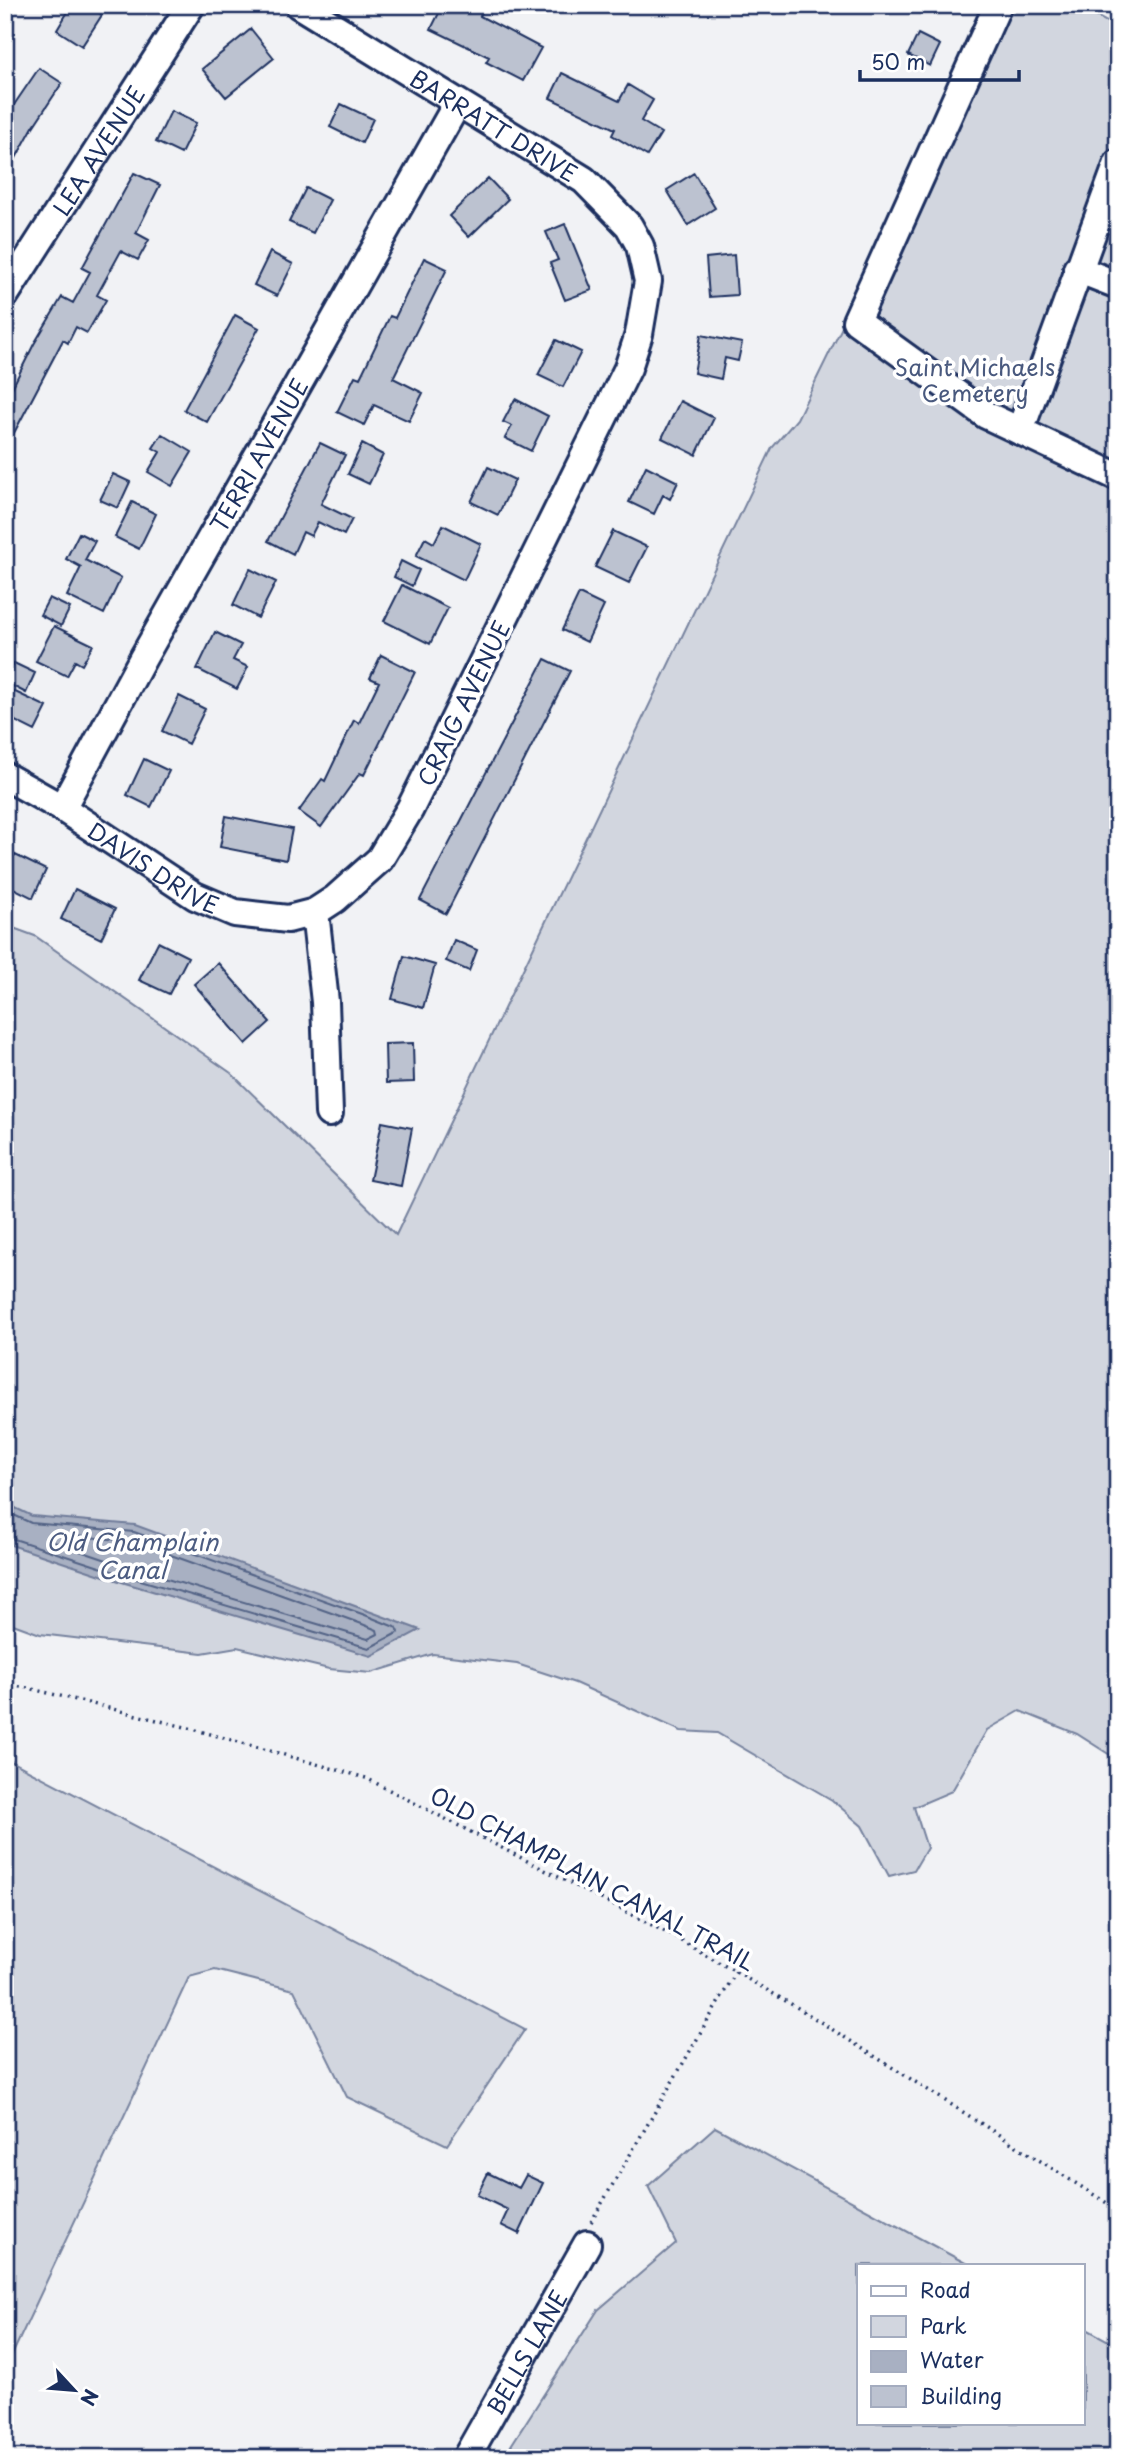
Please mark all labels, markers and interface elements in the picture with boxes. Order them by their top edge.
scale bar [860,38,1020,82]
text: 50 m [871,45,925,77]
street label: BARRATT DRIVE [404,60,585,190]
street label: LEA AVENUE [43,78,153,222]
park label: Saint Michaels Cemetery [895,349,1055,410]
street label: TERRI AVENUE [201,371,316,538]
street label: CRAIG AVENUE [408,614,518,792]
street label: DAVIS DRIVE [81,813,225,922]
water label: Old Champlain Canal [46,1523,220,1587]
street label: OLD CHAMPLAIN CANAL TRAIL [424,1777,762,1979]
legend [857,2264,1084,2424]
text: Road [920,2273,971,2305]
street label: BELLS LANE [477,2283,575,2421]
text: Park [920,2309,967,2341]
text: Water [920,2343,984,2375]
north arrow [38,2354,108,2424]
text: Building [920,2379,1002,2411]
text: N [74,2385,106,2411]

